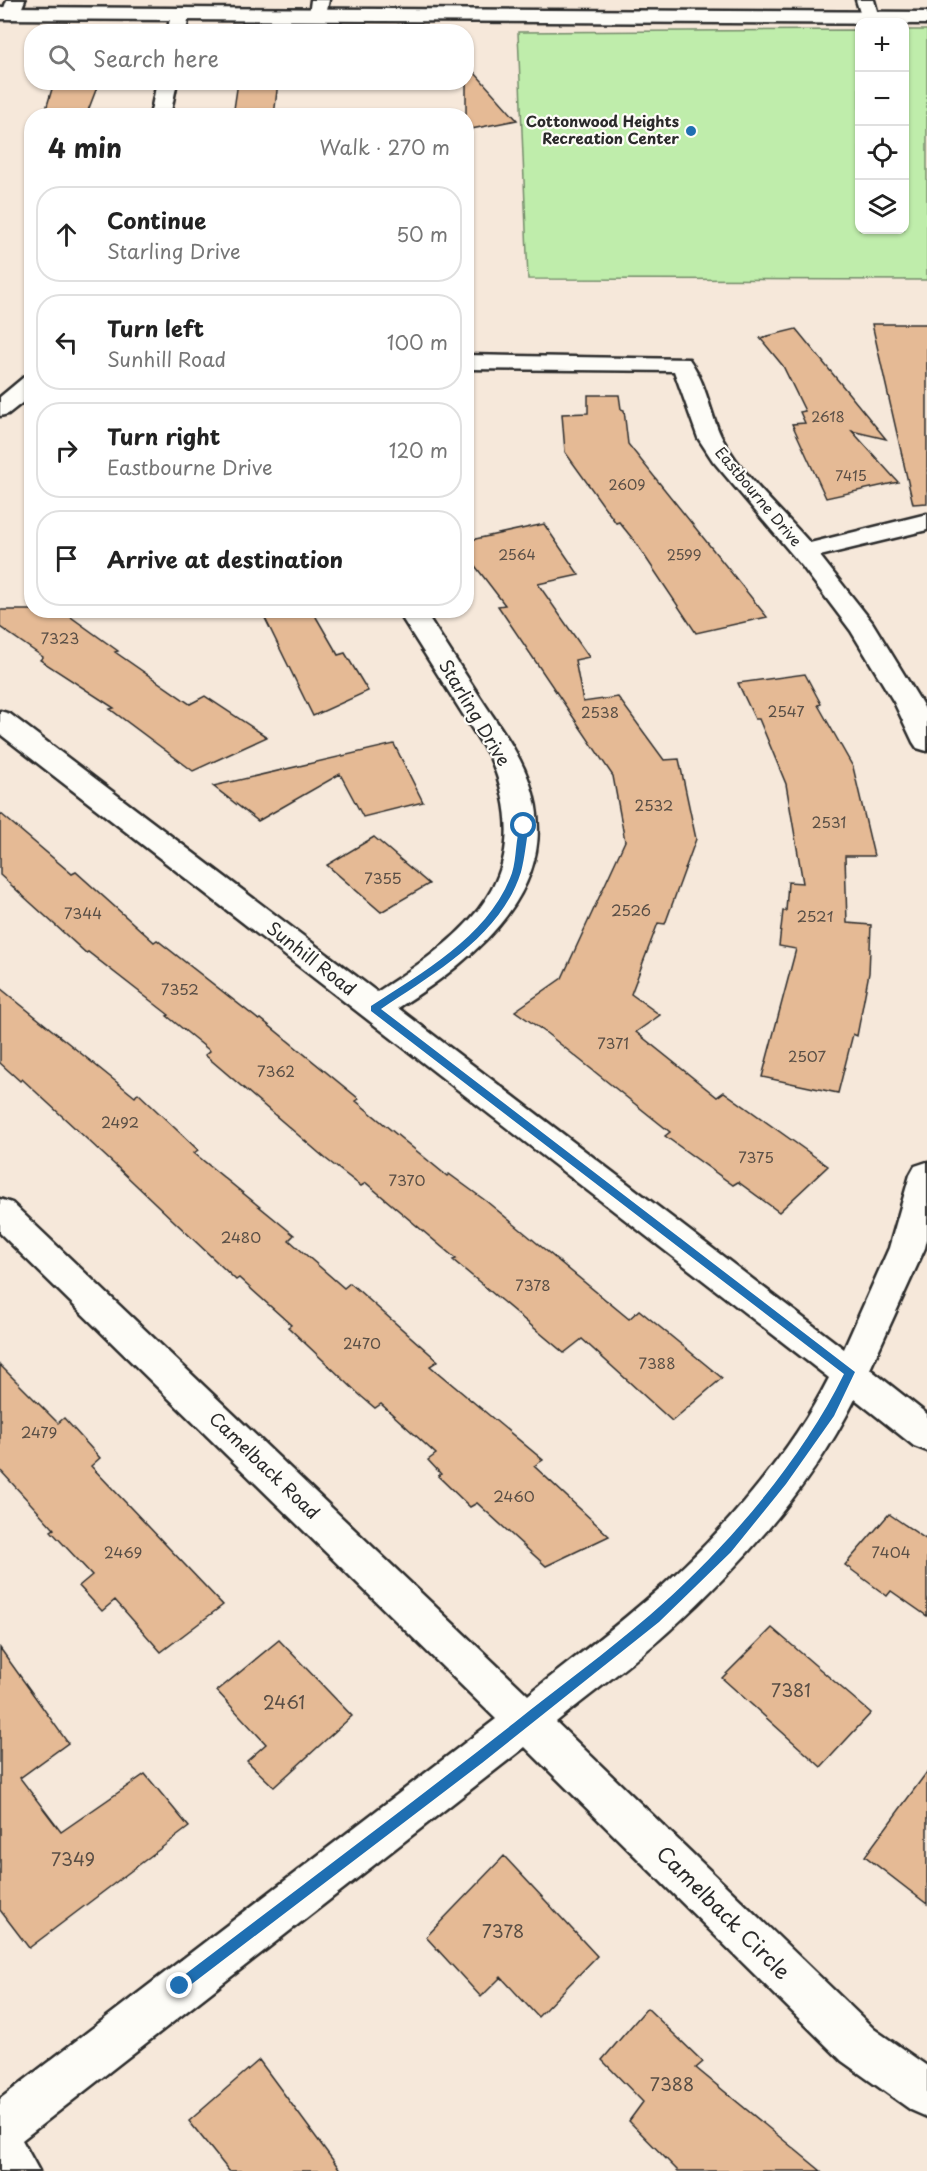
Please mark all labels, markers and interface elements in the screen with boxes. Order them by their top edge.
map controls [855,18,909,234]
button: + [855,18,909,72]
search box [24,24,474,90]
icon: search [45,41,78,74]
text: Search here [93,41,219,74]
button: − [855,72,909,126]
place label: Cottonwood Heights Recreation Center [526,109,679,149]
marker: Cottonwood Heights Recreation Center [684,124,698,138]
button: locate [855,126,909,180]
text: 4 min [48,128,122,167]
text: Walk · 270 m [319,132,450,162]
button: layers [855,180,909,234]
text: Continue [107,203,206,236]
icon: ahead [50,218,83,251]
text: 50 m [396,219,448,249]
text: Starling Drive [107,236,241,266]
text: Turn left [107,311,204,344]
icon: left [50,326,83,359]
text: 100 m [387,327,448,357]
text: Sunhill Road [107,344,226,374]
house number: 2618 [811,406,845,427]
text: Turn right [107,419,220,452]
icon: right [50,434,83,467]
text: 120 m [389,435,448,465]
street label: Eastbourne Drive [710,441,808,551]
text: Eastbourne Drive [107,452,273,482]
house number: 7415 [835,465,867,486]
house number: 2609 [609,474,645,495]
icon: arrive [50,542,83,575]
text: Arrive at destination [107,542,343,575]
house number: 2564 [498,544,536,565]
house number: 2599 [666,544,702,565]
house number: 7323 [41,626,79,649]
street label: Starling Drive [433,654,518,771]
house number: 2547 [768,699,804,722]
house number: 2538 [581,700,619,723]
house number: 2532 [635,793,673,816]
house number: 2531 [812,810,846,833]
route start [510,812,536,838]
house number: 7355 [364,866,402,889]
house number: 2526 [611,898,651,921]
house number: 7344 [64,901,102,924]
house number: 2521 [797,904,833,927]
street label: Sunhill Road [261,914,363,1001]
house number: 7352 [161,977,199,1000]
house number: 7371 [597,1031,629,1054]
house number: 2507 [788,1044,826,1067]
house number: 7362 [257,1059,295,1082]
house number: 2492 [101,1110,139,1133]
house number: 7375 [738,1145,774,1168]
house number: 7370 [388,1168,426,1191]
house number: 2480 [221,1225,261,1248]
house number: 7378 [515,1273,551,1296]
house number: 2470 [343,1331,381,1354]
house number: 7388 [638,1351,676,1374]
street label: Camelback Road [204,1405,326,1525]
house number: 2479 [21,1420,57,1443]
house number: 2460 [493,1484,535,1507]
house number: 2469 [104,1540,142,1563]
house number: 7404 [871,1540,911,1563]
house number: 7381 [771,1676,811,1703]
house number: 2461 [263,1688,305,1715]
street label: Camelback Circle [650,1837,799,1986]
house number: 7349 [51,1845,95,1872]
house number: 7378 [482,1917,524,1944]
route end [166,1972,192,1998]
house number: 7388 [650,2070,694,2097]

